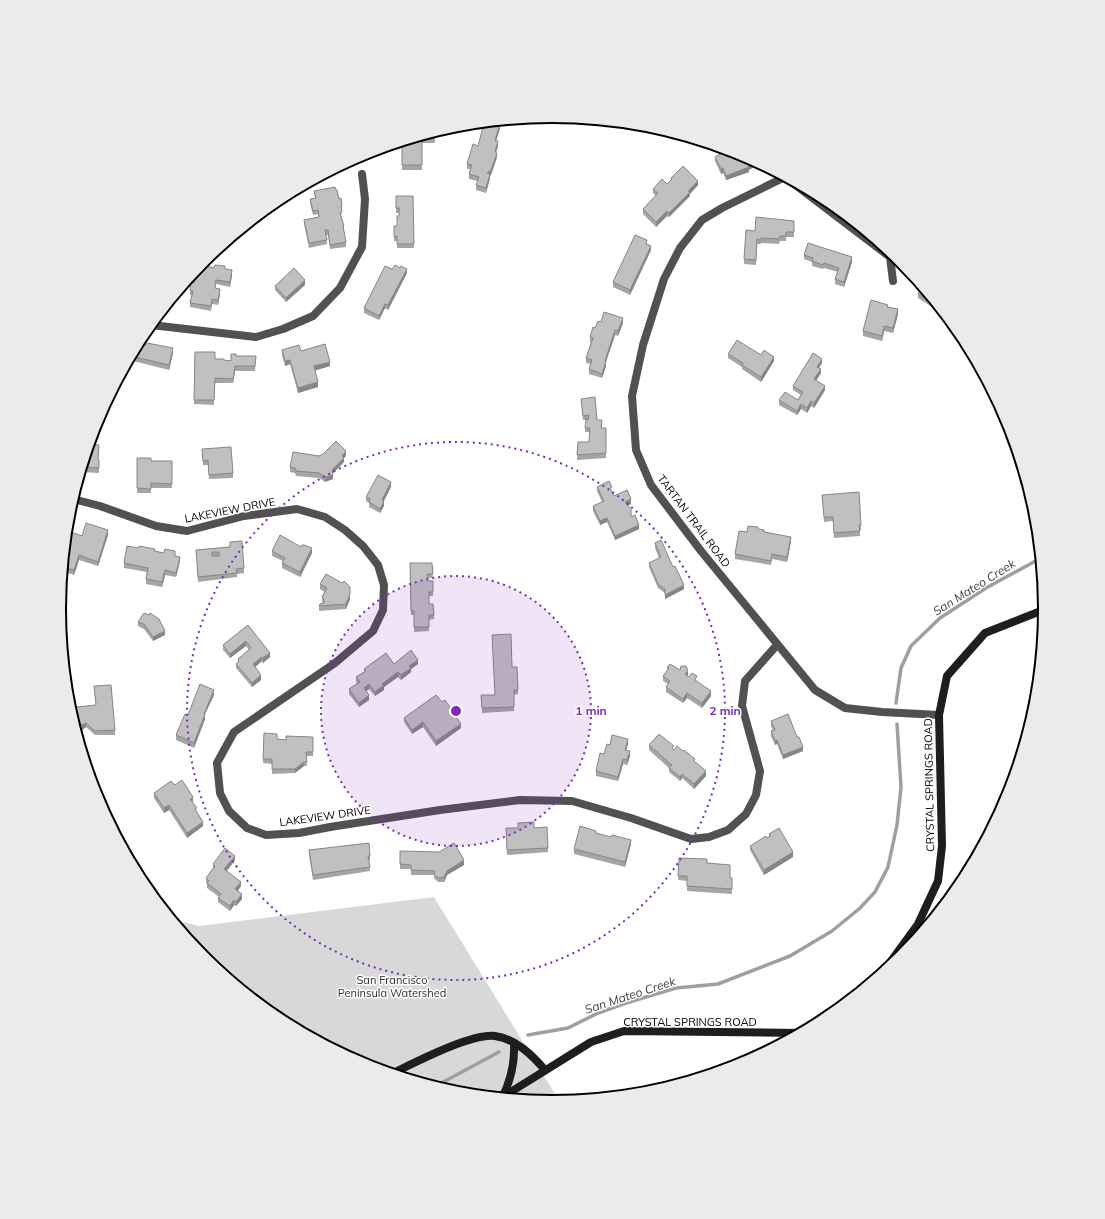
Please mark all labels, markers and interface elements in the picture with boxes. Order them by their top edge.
street label: TARTAN TRAIL ROAD [655,472,733,570]
street label: LAKEVIEW DRIVE [183,494,277,526]
water label: San Mateo Creek [930,555,1019,618]
text: 1 min [575,703,607,718]
text: 2 min [709,703,741,718]
centre of rings [449,704,463,718]
street label: CRYSTAL SPRINGS ROAD [921,718,937,852]
street label: LAKEVIEW DRIVE [278,803,372,829]
park label: San Francisco Peninsula Watershed [338,973,446,1000]
water label: San Mateo Creek [583,973,678,1017]
street label: CRYSTAL SPRINGS ROAD [623,1015,757,1029]

